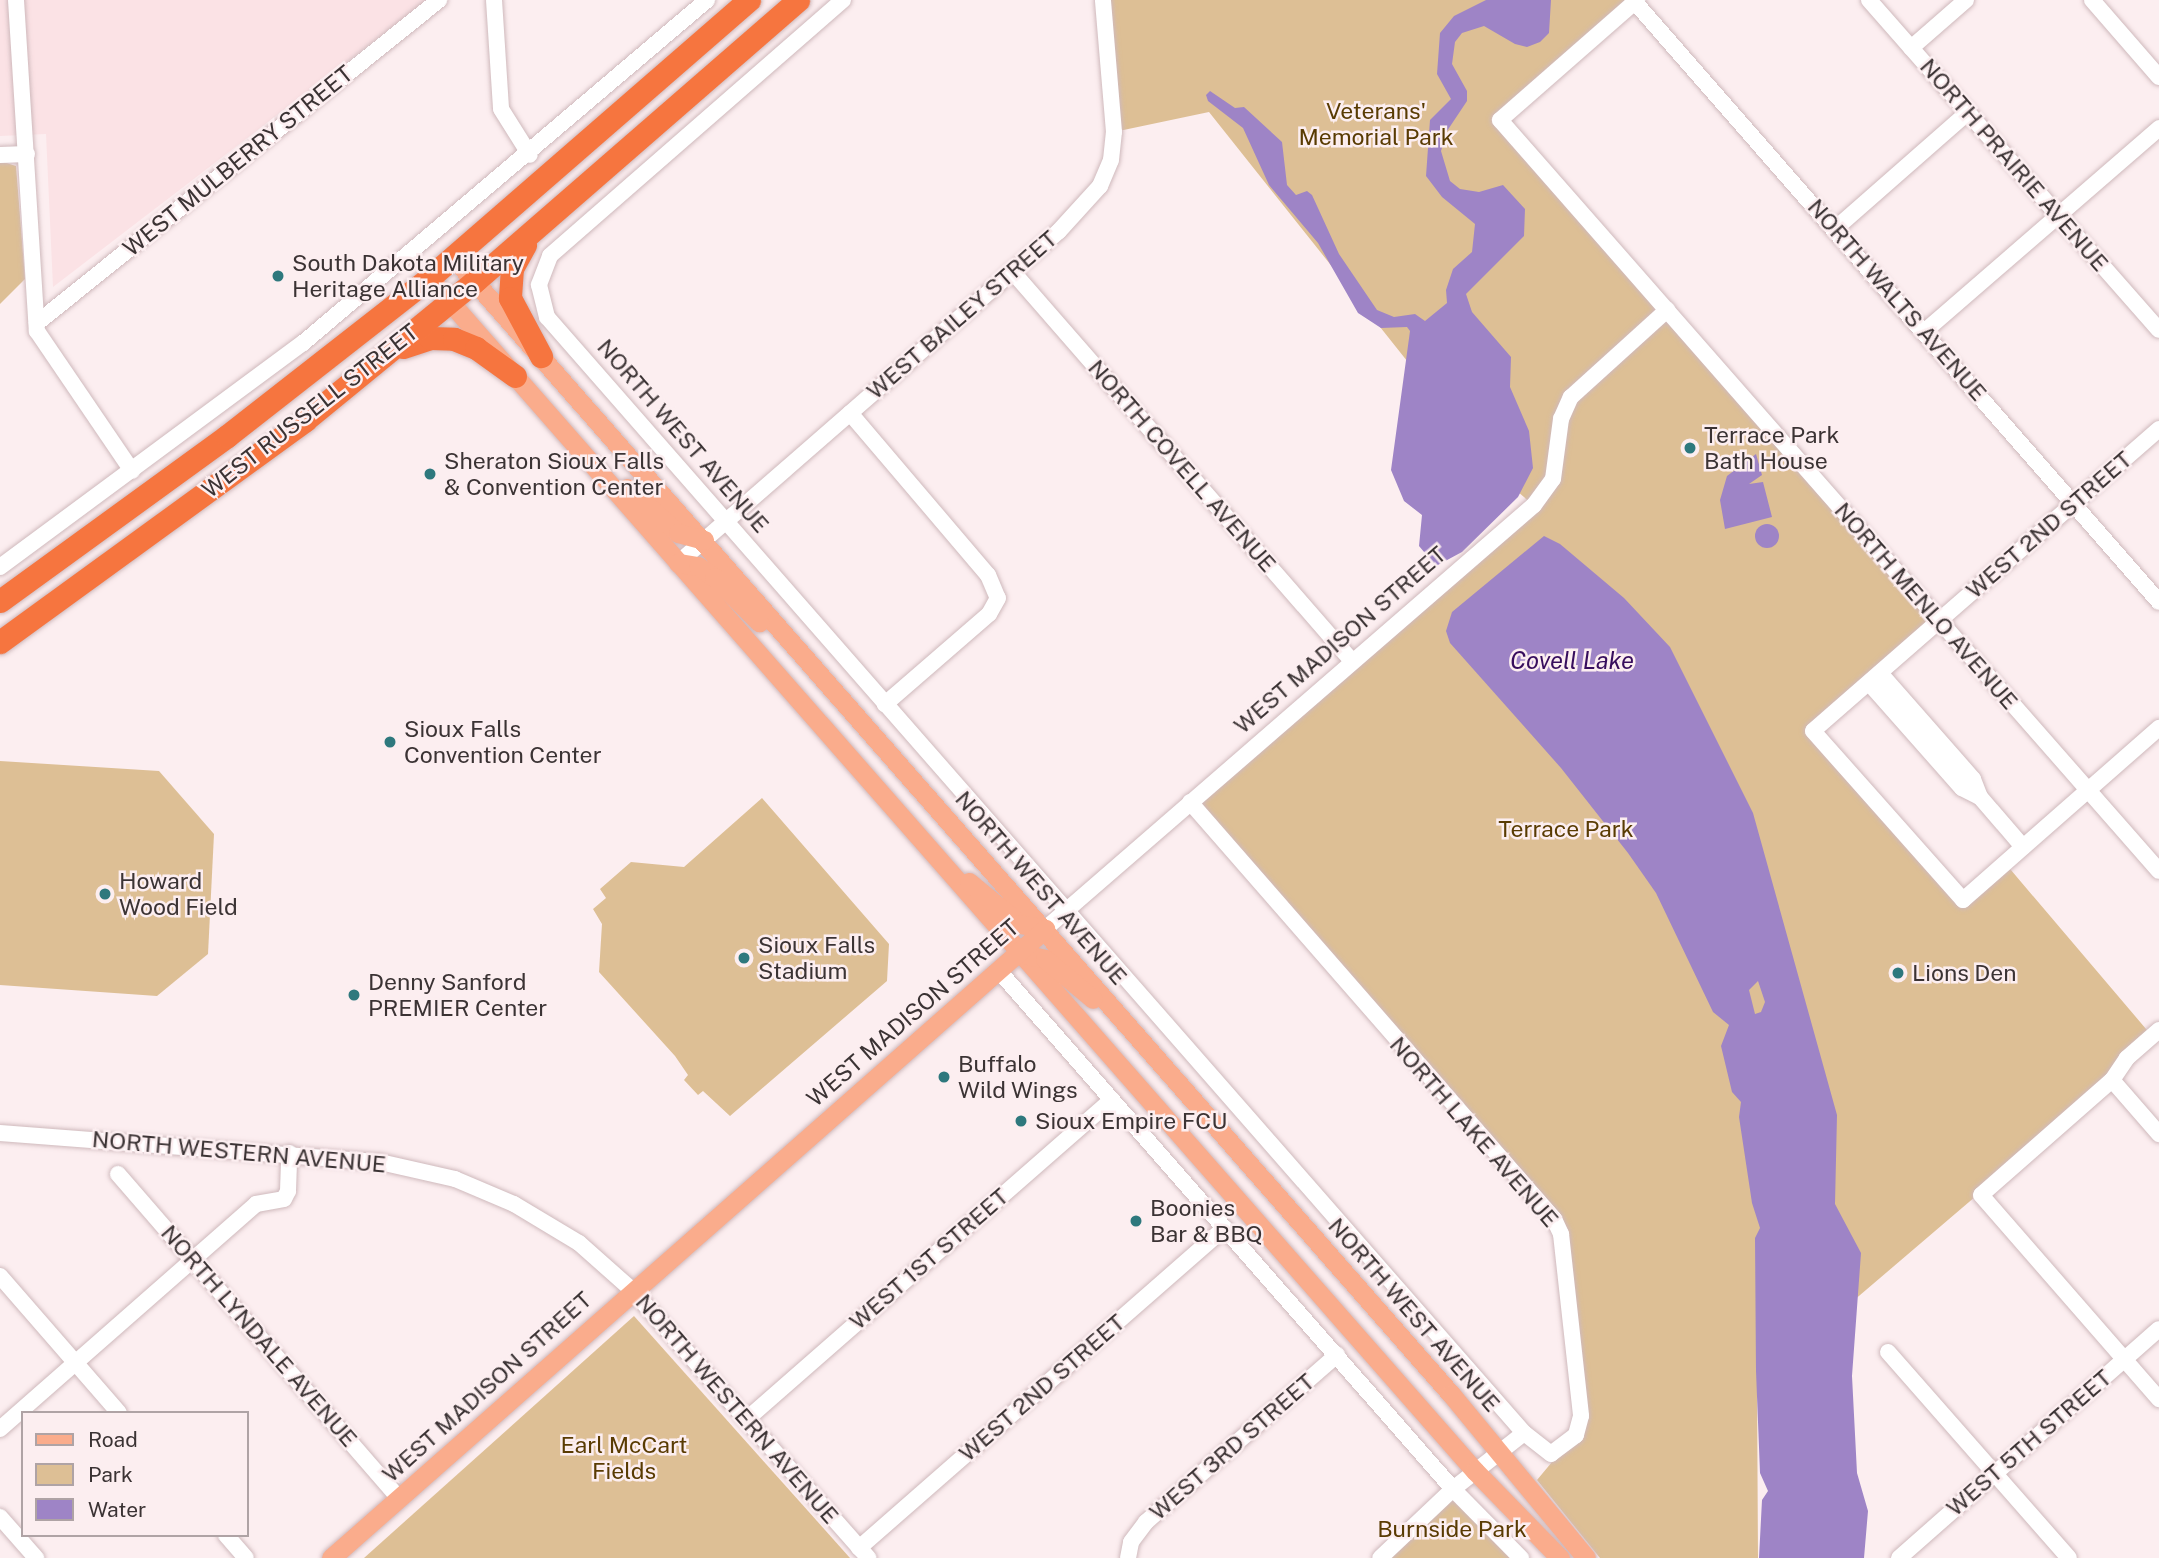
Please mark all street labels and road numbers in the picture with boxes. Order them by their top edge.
street label: NORTH PRAIRIE AVENUE [1914,53,2114,277]
street label: WEST MULBERRY STREET [118,60,358,262]
street label: NORTH WALTS AVENUE [1802,193,1992,407]
street label: WEST BAILEY STREET [861,225,1063,405]
street label: WEST RUSSELL STREET [197,318,423,504]
street label: NORTH WEST AVENUE [591,333,775,539]
street label: NORTH COVELL AVENUE [1082,354,1282,578]
street label: WEST 2ND STREET [1961,446,2137,604]
street label: NORTH MENLO AVENUE [1829,497,2023,715]
street label: WEST MADISON STREET [1228,540,1452,740]
street label: NORTH WEST AVENUE [949,785,1133,991]
street label: WEST MADISON STREET [801,913,1025,1113]
street label: NORTH LAKE AVENUE [1384,1031,1564,1233]
street label: NORTH WESTERN AVENUE [91,1125,387,1179]
street label: WEST 1ST STREET [844,1183,1014,1335]
street label: NORTH WEST AVENUE [1322,1212,1506,1418]
street label: NORTH LYNDALE AVENUE [155,1219,363,1453]
street label: WEST MADISON STREET [377,1286,597,1488]
street label: NORTH WESTERN AVENUE [630,1288,844,1530]
street label: WEST 2ND STREET [954,1309,1130,1467]
street label: WEST 5TH STREET [1941,1364,2117,1522]
street label: WEST 3RD STREET [1144,1368,1320,1526]

